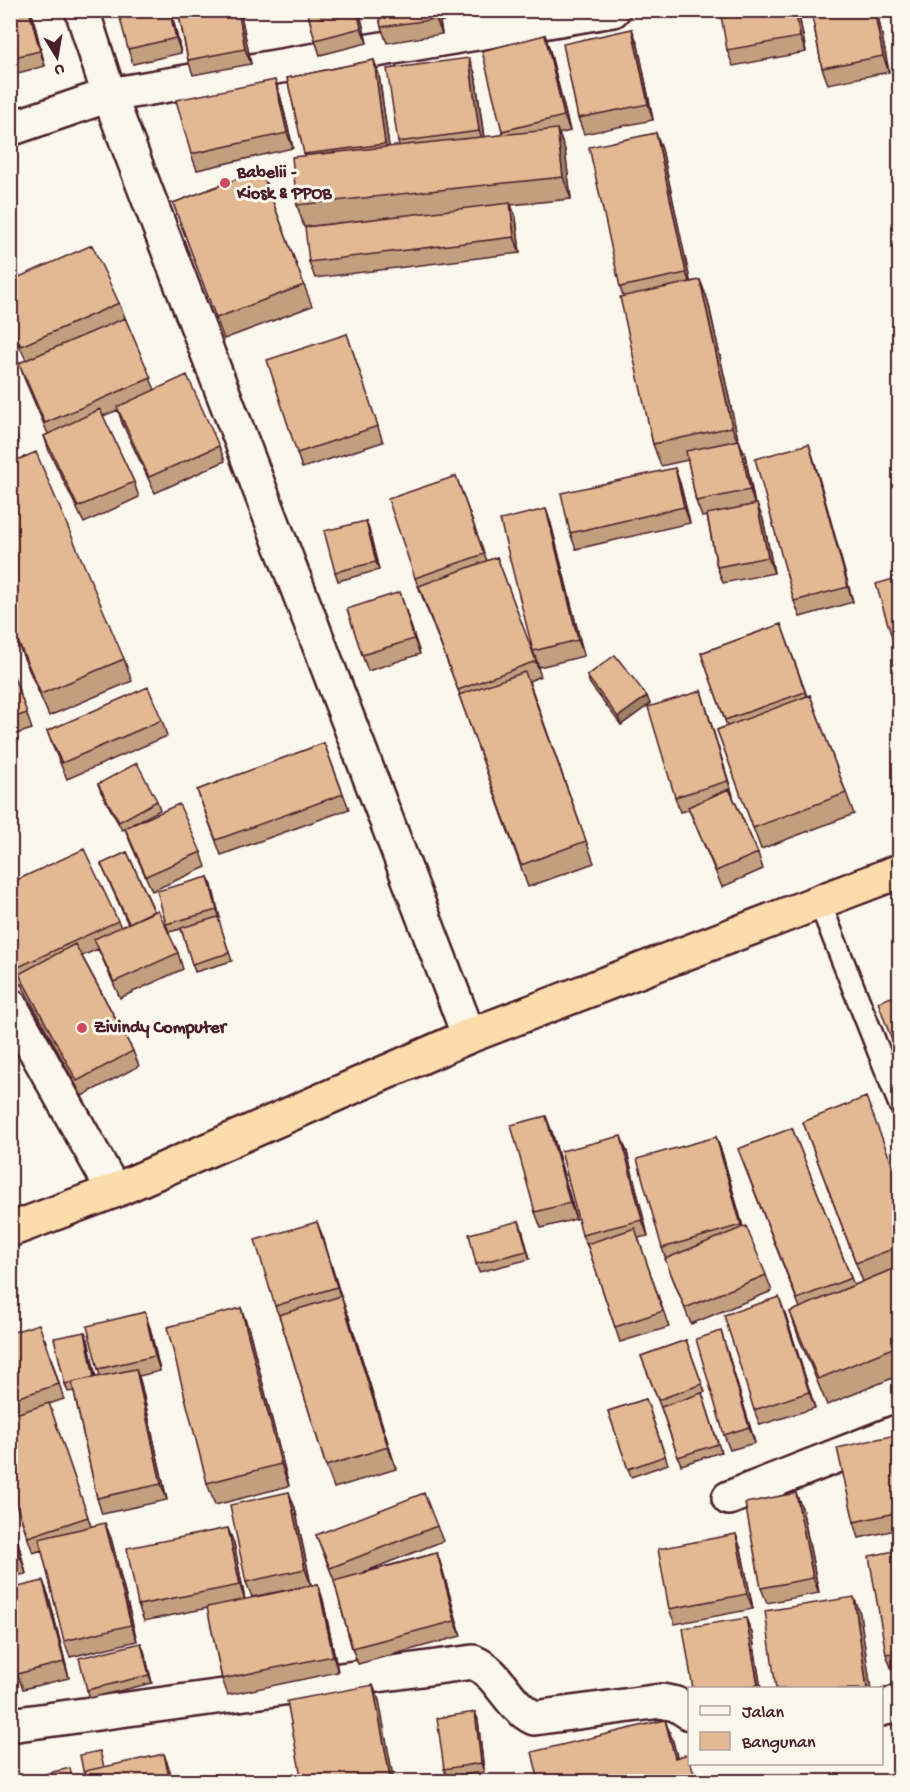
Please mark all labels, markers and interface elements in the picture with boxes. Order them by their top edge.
north arrow [27,27,87,87]
text: U [52,58,66,79]
place label: Babelii - Kiosk & PPOB [236,163,332,205]
marker: Babelii - Kiosk & PPOB [218,176,232,190]
place label: Zivindy Computer [94,1018,228,1039]
marker: Zivindy Computer [75,1021,89,1035]
legend [688,1687,883,1765]
text: Jalan [742,1703,784,1724]
text: Bangunan [741,1733,816,1754]

